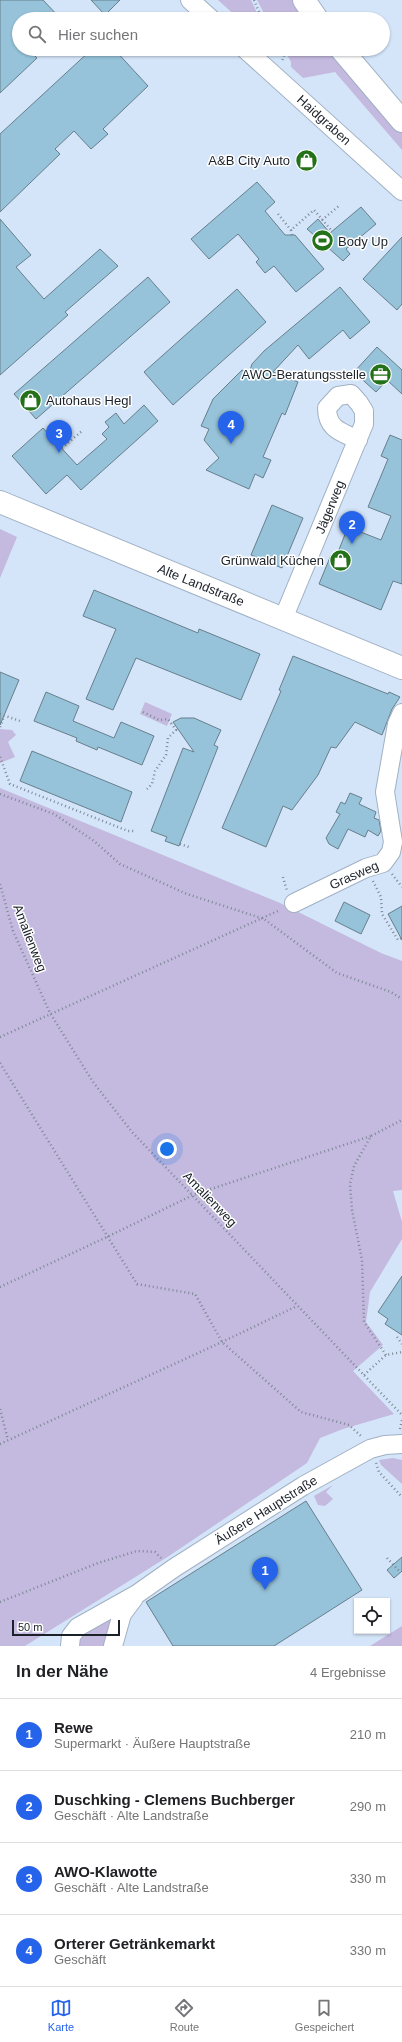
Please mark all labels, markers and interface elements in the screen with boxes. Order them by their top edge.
search box [12,12,390,56]
icon: search [26,23,48,45]
text: Hier suchen [58,26,138,43]
street label: Haidgraben [294,92,354,148]
shop icon: A&B City Auto [293,147,319,173]
place label: A&B City Auto [208,153,290,168]
sports icon: Body Up [310,228,336,254]
place label: Body Up [338,234,388,249]
office icon: AWO-Beratungsstelle [368,361,394,387]
place label: AWO-Beratungsstelle [241,367,366,382]
shop icon: Autohaus Hegl [17,387,43,413]
place label: Autohaus Hegl [46,393,131,408]
pin: 4 [218,411,244,444]
pin: 3 [46,420,72,453]
street label: Jägerweg [312,478,348,536]
pin: 2 [339,511,365,544]
shop icon: Grünwald Küchen [327,547,353,573]
place label: Grünwald Küchen [221,553,324,568]
street label: Alte Landstraße [156,561,246,609]
street label: Grasweg [327,858,381,892]
street label: Amalienweg [10,902,50,974]
your location [157,1139,177,1159]
street label: Amalienweg [180,1168,240,1230]
street label: Äußere Hauptstraße [212,1472,320,1548]
pin: 1 [252,1557,278,1590]
map controls [354,1598,390,1634]
button: locate [354,1598,390,1634]
scale bar [12,1618,120,1637]
text: 50 m [18,1621,42,1633]
text: In der Nähe [16,1662,109,1681]
text: 4 Ergebnisse [310,1665,386,1680]
text: Rewe [54,1719,93,1736]
text: 1 [25,1727,33,1742]
text: 210 m [350,1727,386,1742]
text: Supermarkt · Äußere Hauptstraße [54,1736,251,1751]
text: Duschking - Clemens Buchberger [54,1791,295,1808]
text: 2 [25,1799,33,1814]
text: 290 m [350,1799,386,1814]
text: Geschäft · Alte Landstraße [54,1808,209,1823]
text: AWO-Klawotte [54,1863,157,1880]
text: 3 [25,1871,33,1886]
text: 330 m [350,1871,386,1886]
text: Geschäft · Alte Landstraße [54,1880,209,1895]
text: Orterer Getränkemarkt [54,1935,215,1952]
text: 4 [25,1943,33,1958]
text: 330 m [350,1943,386,1958]
text: Geschäft [54,1952,106,1967]
tab: Karte [48,1997,74,2033]
tab: Route [170,1997,199,2033]
tab: Gespeichert [295,1997,354,2033]

